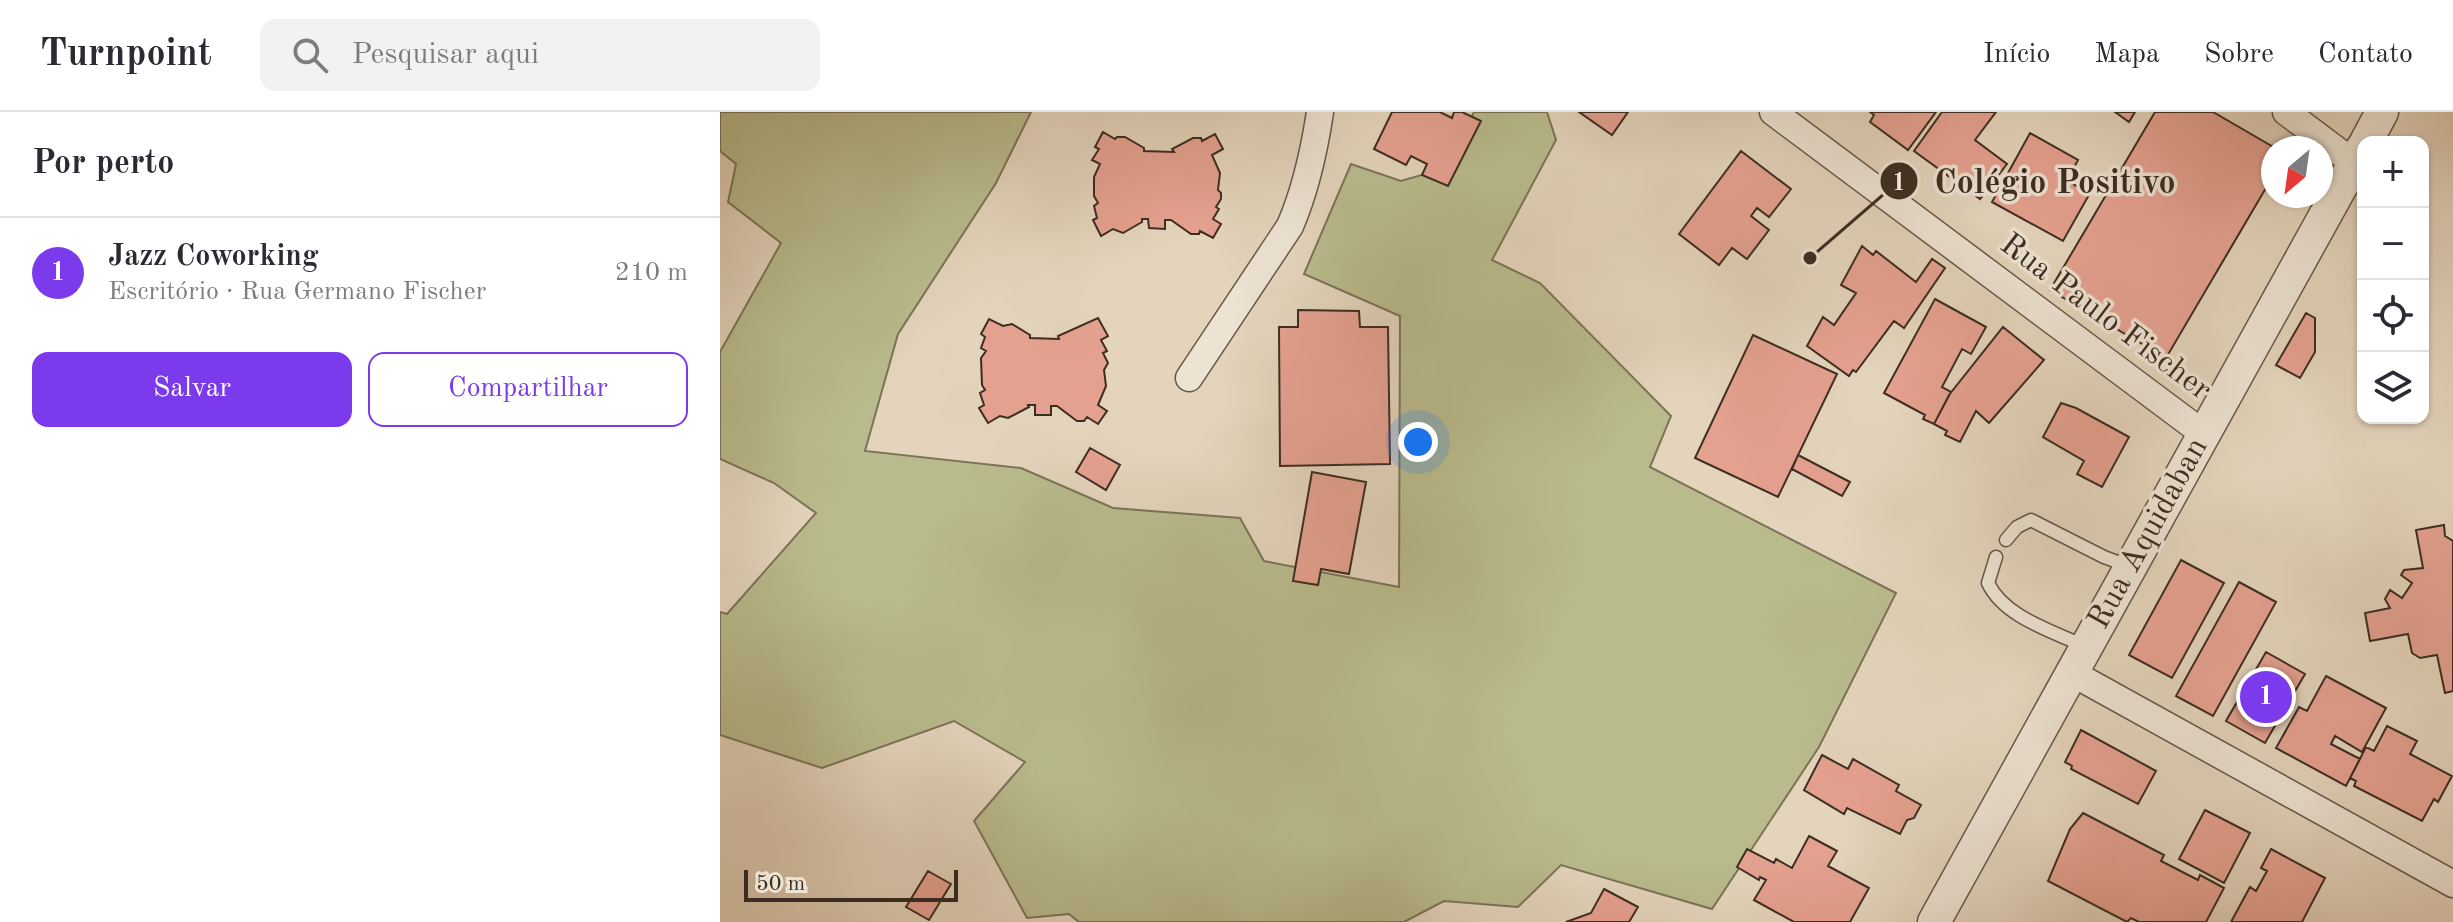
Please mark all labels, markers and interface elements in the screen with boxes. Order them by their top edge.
search box [260,19,820,91]
icon: search [288,33,332,77]
text: Turnpoint [40,36,212,74]
text: Pesquisar aqui [352,40,539,70]
text: Início [1983,41,2050,69]
text: Mapa [2094,41,2160,69]
text: Sobre [2204,41,2274,69]
text: Contato [2318,41,2413,69]
north arrow [2261,136,2333,208]
map controls [2357,136,2429,424]
button: + [2357,136,2429,208]
text: Por perto [32,147,174,181]
callout: Colégio Positivo [1879,152,2192,210]
text: Colégio Positivo [1934,167,2176,201]
text: 1 [1892,172,1906,196]
button: − [2357,208,2429,280]
street label: Rua Paulo Fischer [1994,229,2216,407]
text: Jazz Coworking [108,242,319,272]
text: 1 [50,260,66,286]
text: 210 m [615,260,688,286]
text: Escritório · Rua Germano Fischer [108,279,486,305]
button: locate [2357,280,2429,352]
button: Salvar [32,352,352,427]
button: Compartilhar [368,352,688,427]
button: layers [2357,352,2429,424]
your location [1398,422,1438,462]
street label: Rua Aquidaban [2083,433,2215,635]
pin: 1 [2240,667,2292,727]
scale bar [744,866,958,902]
text: 50 m [756,873,805,895]

